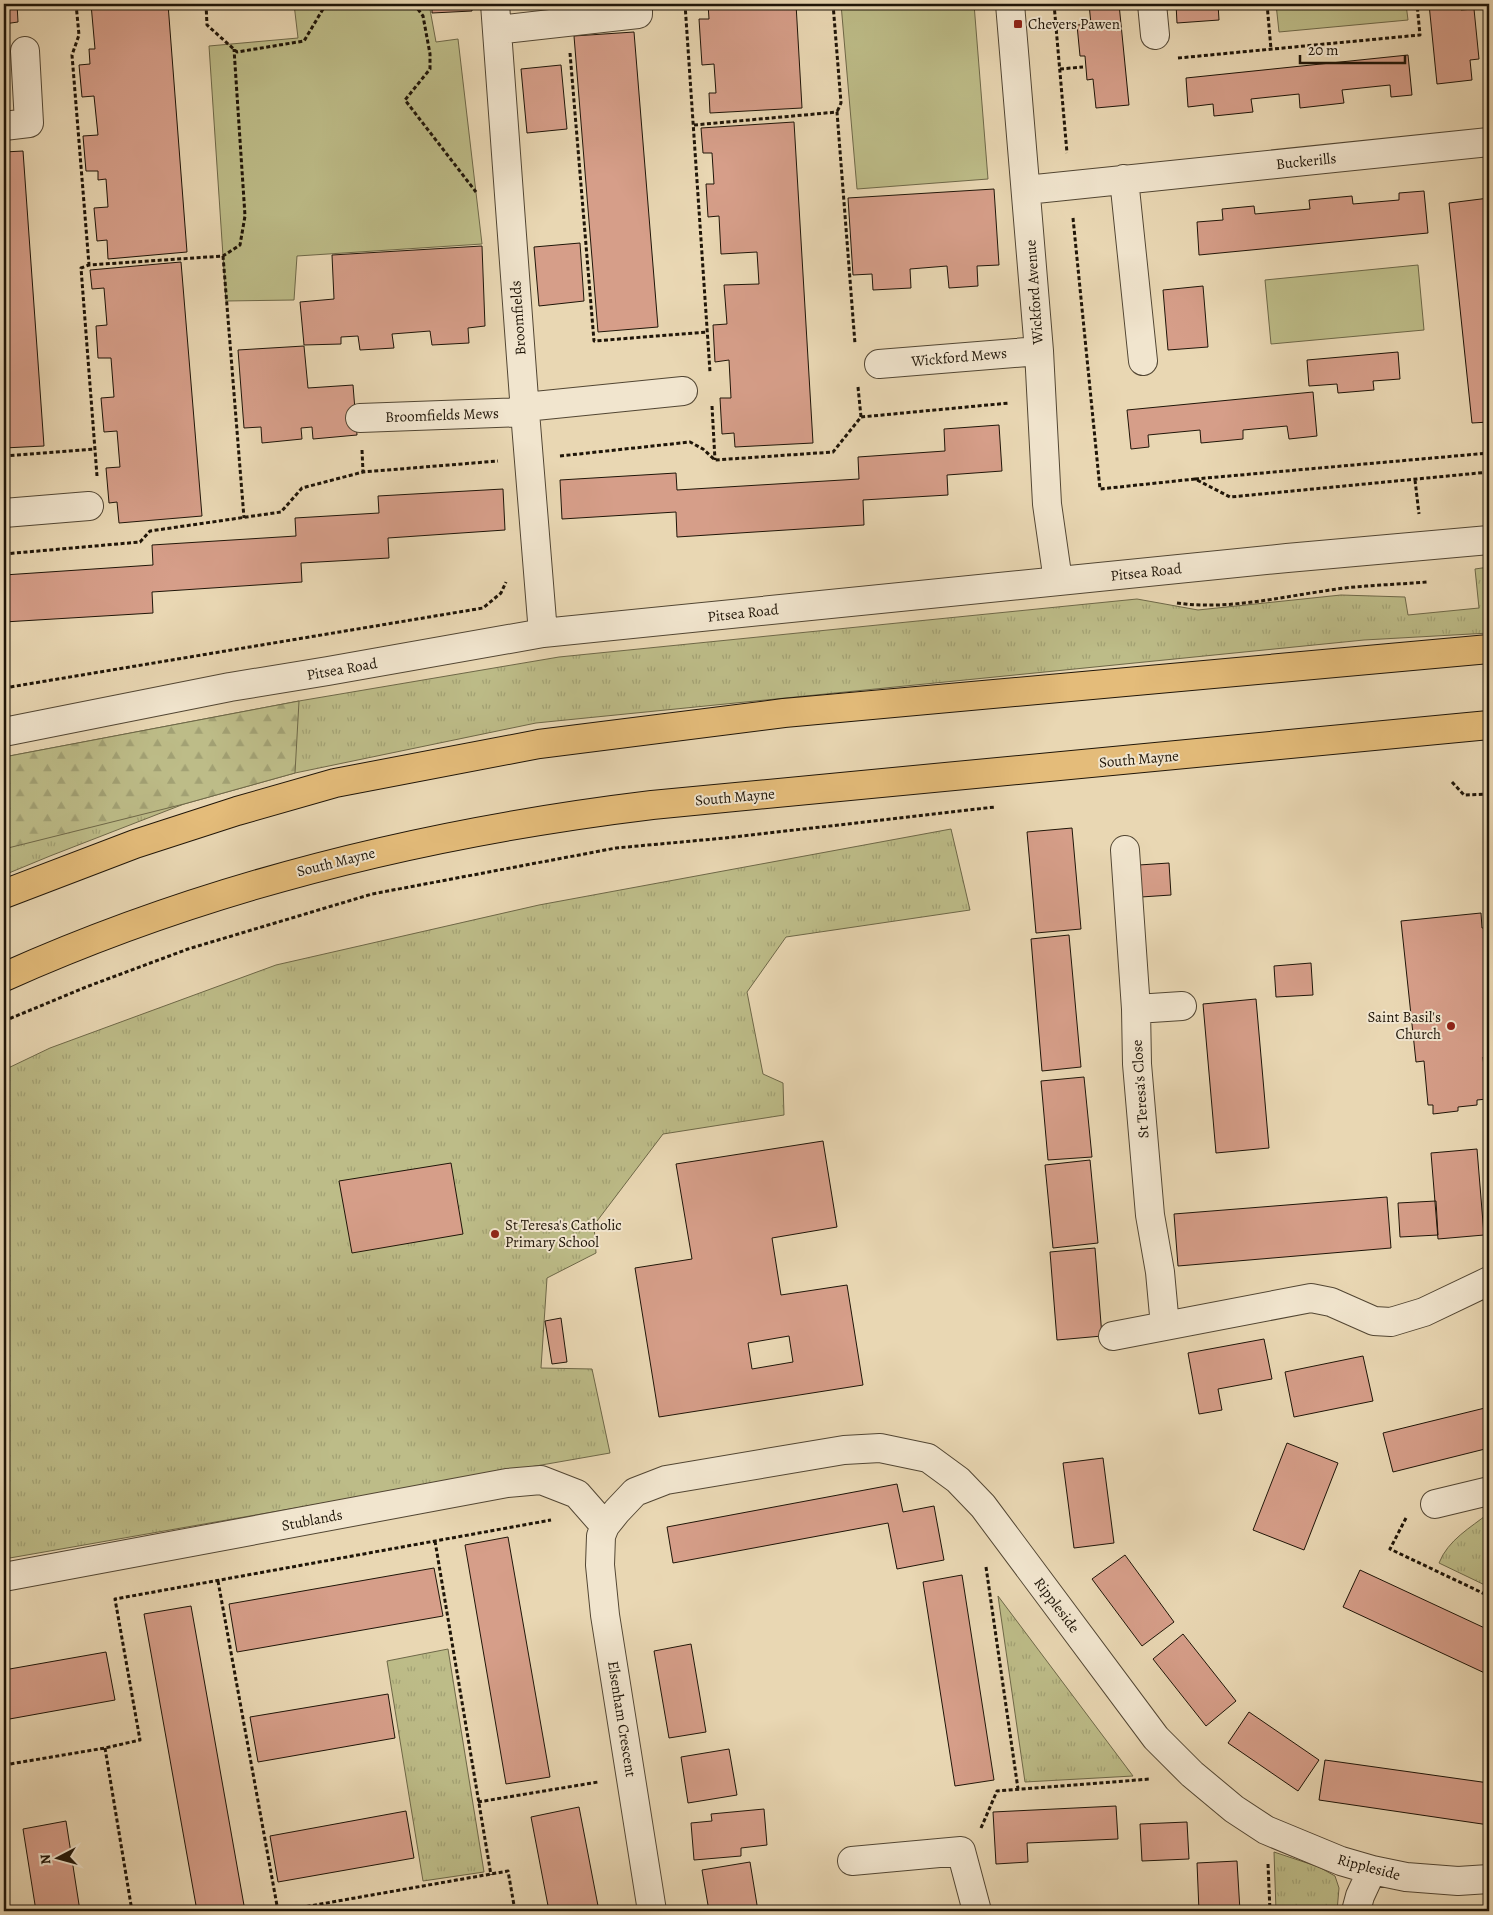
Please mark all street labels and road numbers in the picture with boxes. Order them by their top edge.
street label: Buckerills [1275,148,1337,174]
street label: Wickford Avenue [1020,239,1048,346]
street label: Broomfields [505,280,531,356]
street label: Wickford Mews [909,343,1008,371]
street label: Broomfields Mews [385,403,499,427]
street label: Pitsea Road [1110,558,1183,586]
street label: Pitsea Road [707,599,780,627]
street label: Pitsea Road [305,653,380,685]
street label: South Mayne [1098,746,1180,772]
street label: South Mayne [694,784,776,810]
street label: South Mayne [295,843,378,881]
street label: St Teresa's Close [1127,1039,1153,1139]
street label: Stublands [280,1504,344,1536]
street label: Rippleside [1030,1573,1085,1637]
street label: Elsenham Crescent [603,1659,641,1779]
street label: Rippleside [1335,1849,1403,1885]

